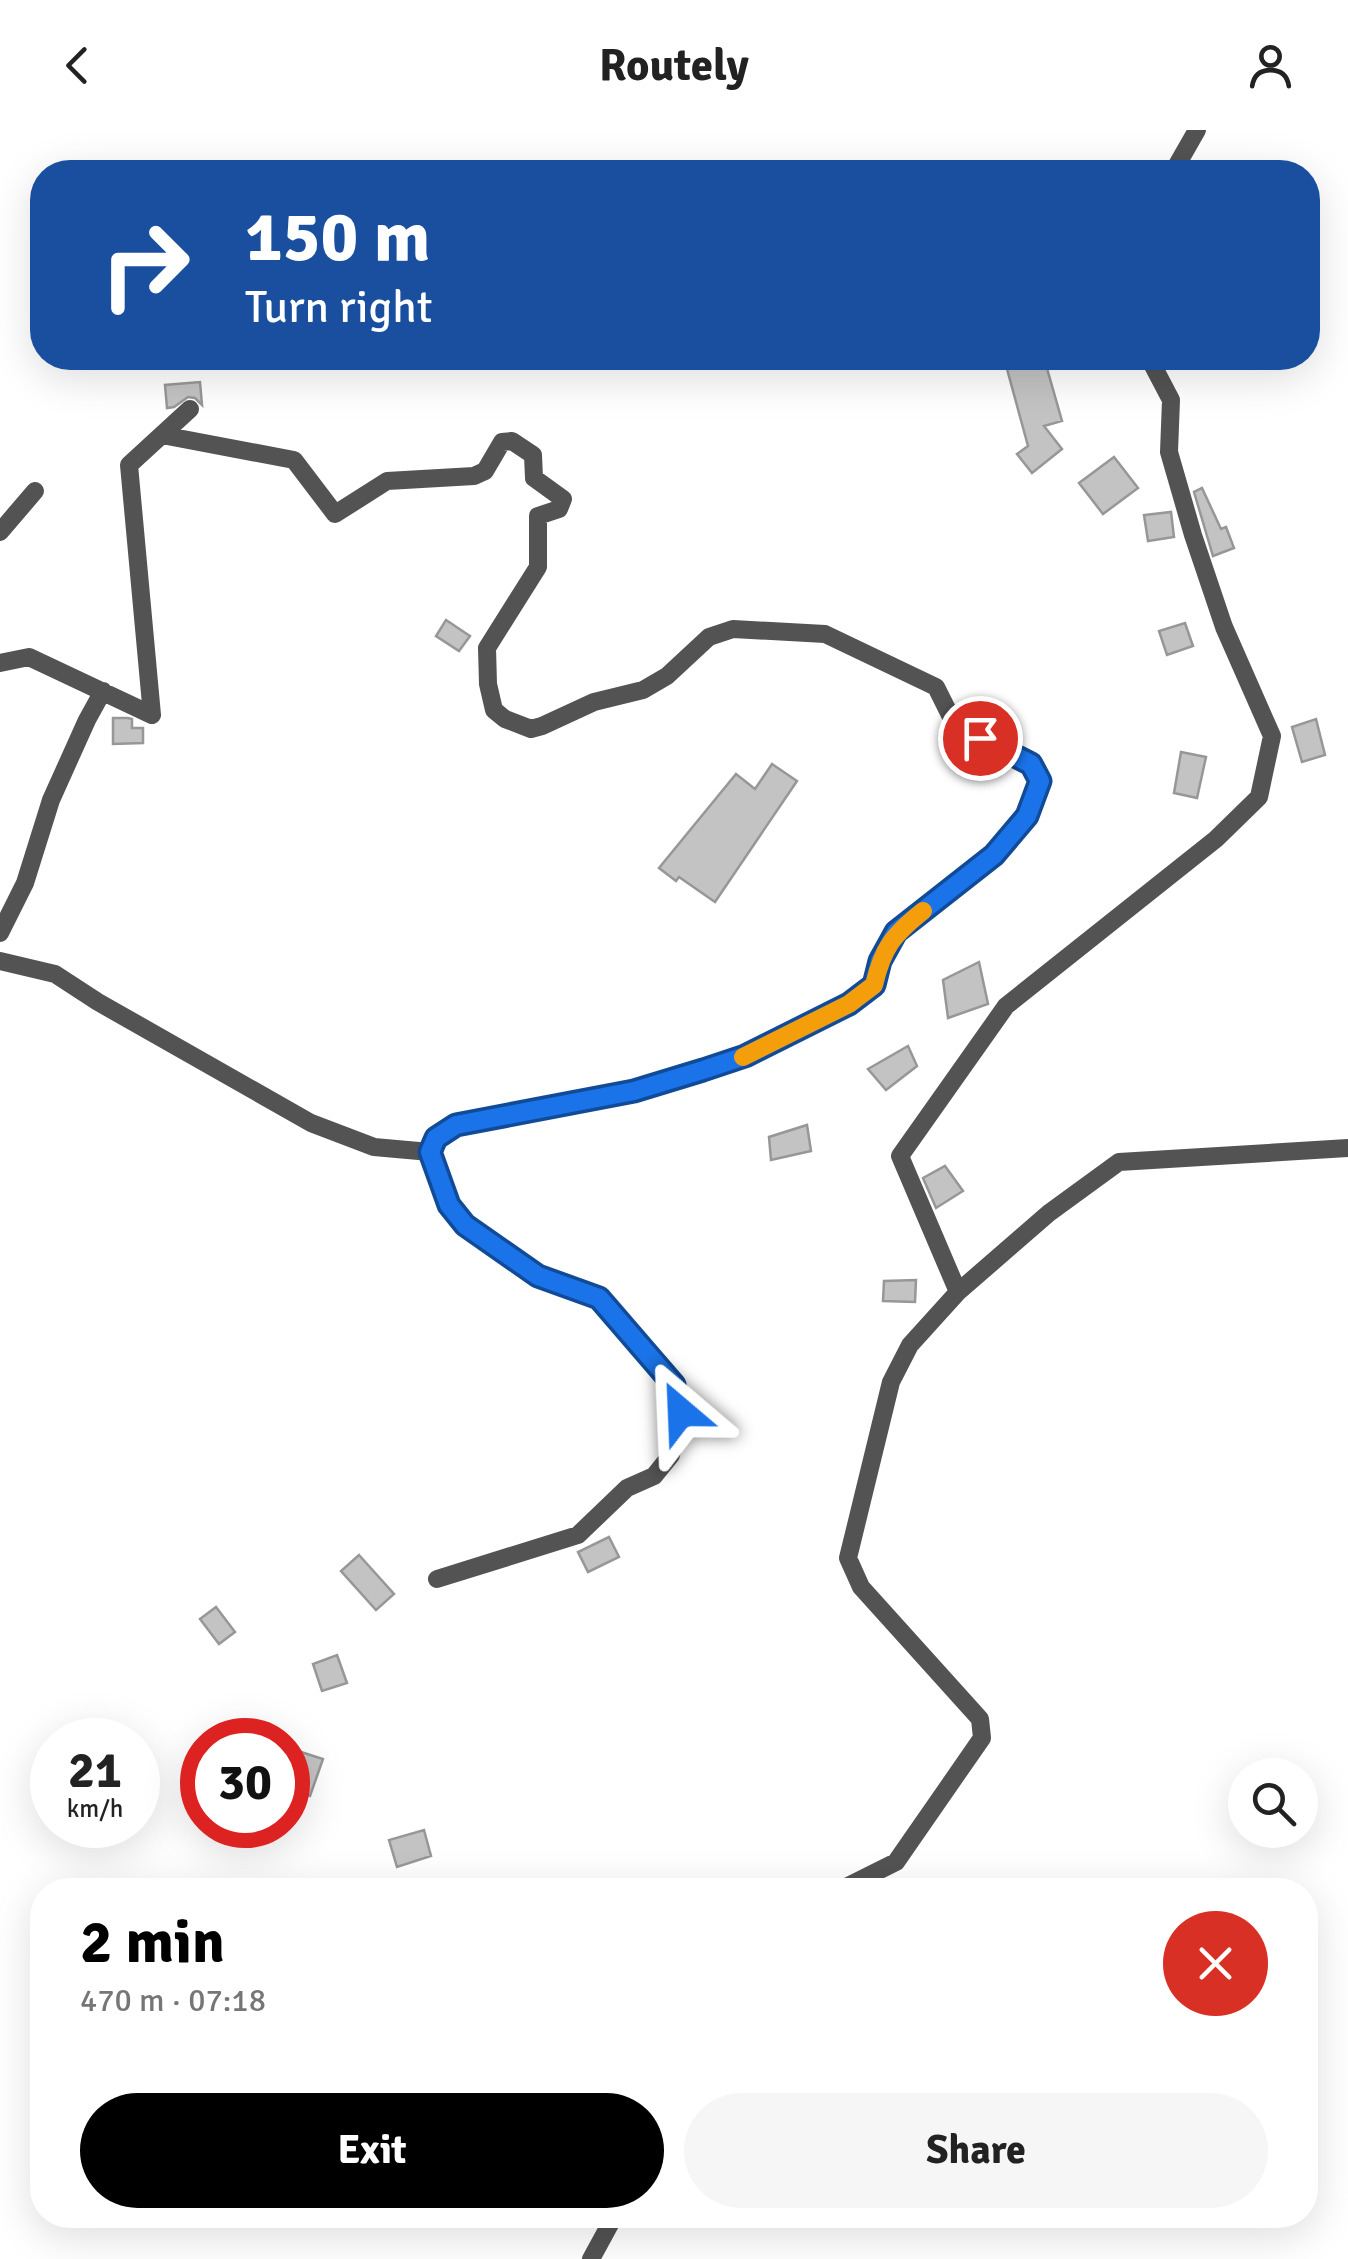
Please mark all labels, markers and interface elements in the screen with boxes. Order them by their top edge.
icon: back [50,38,105,93]
text: Routely [599,38,749,93]
icon: person [1243,38,1298,93]
text: 150 m [245,194,430,280]
icon: right [80,200,210,330]
text: Turn right [245,280,433,335]
pin [938,696,1023,781]
icon: arrive [953,711,1008,766]
position arrow [629,1360,733,1464]
speed limit sign: 30 [180,1718,310,1848]
text: 21 [68,1740,122,1802]
map controls [1228,1758,1318,1848]
button: search [1228,1758,1318,1848]
text: km/h [67,1793,123,1824]
text: 2 min [80,1906,225,1980]
button: close [1163,1911,1268,2016]
text: 470 m · 07:18 [80,1981,266,2020]
button: Exit [80,2093,664,2208]
button: Share [684,2093,1268,2208]

